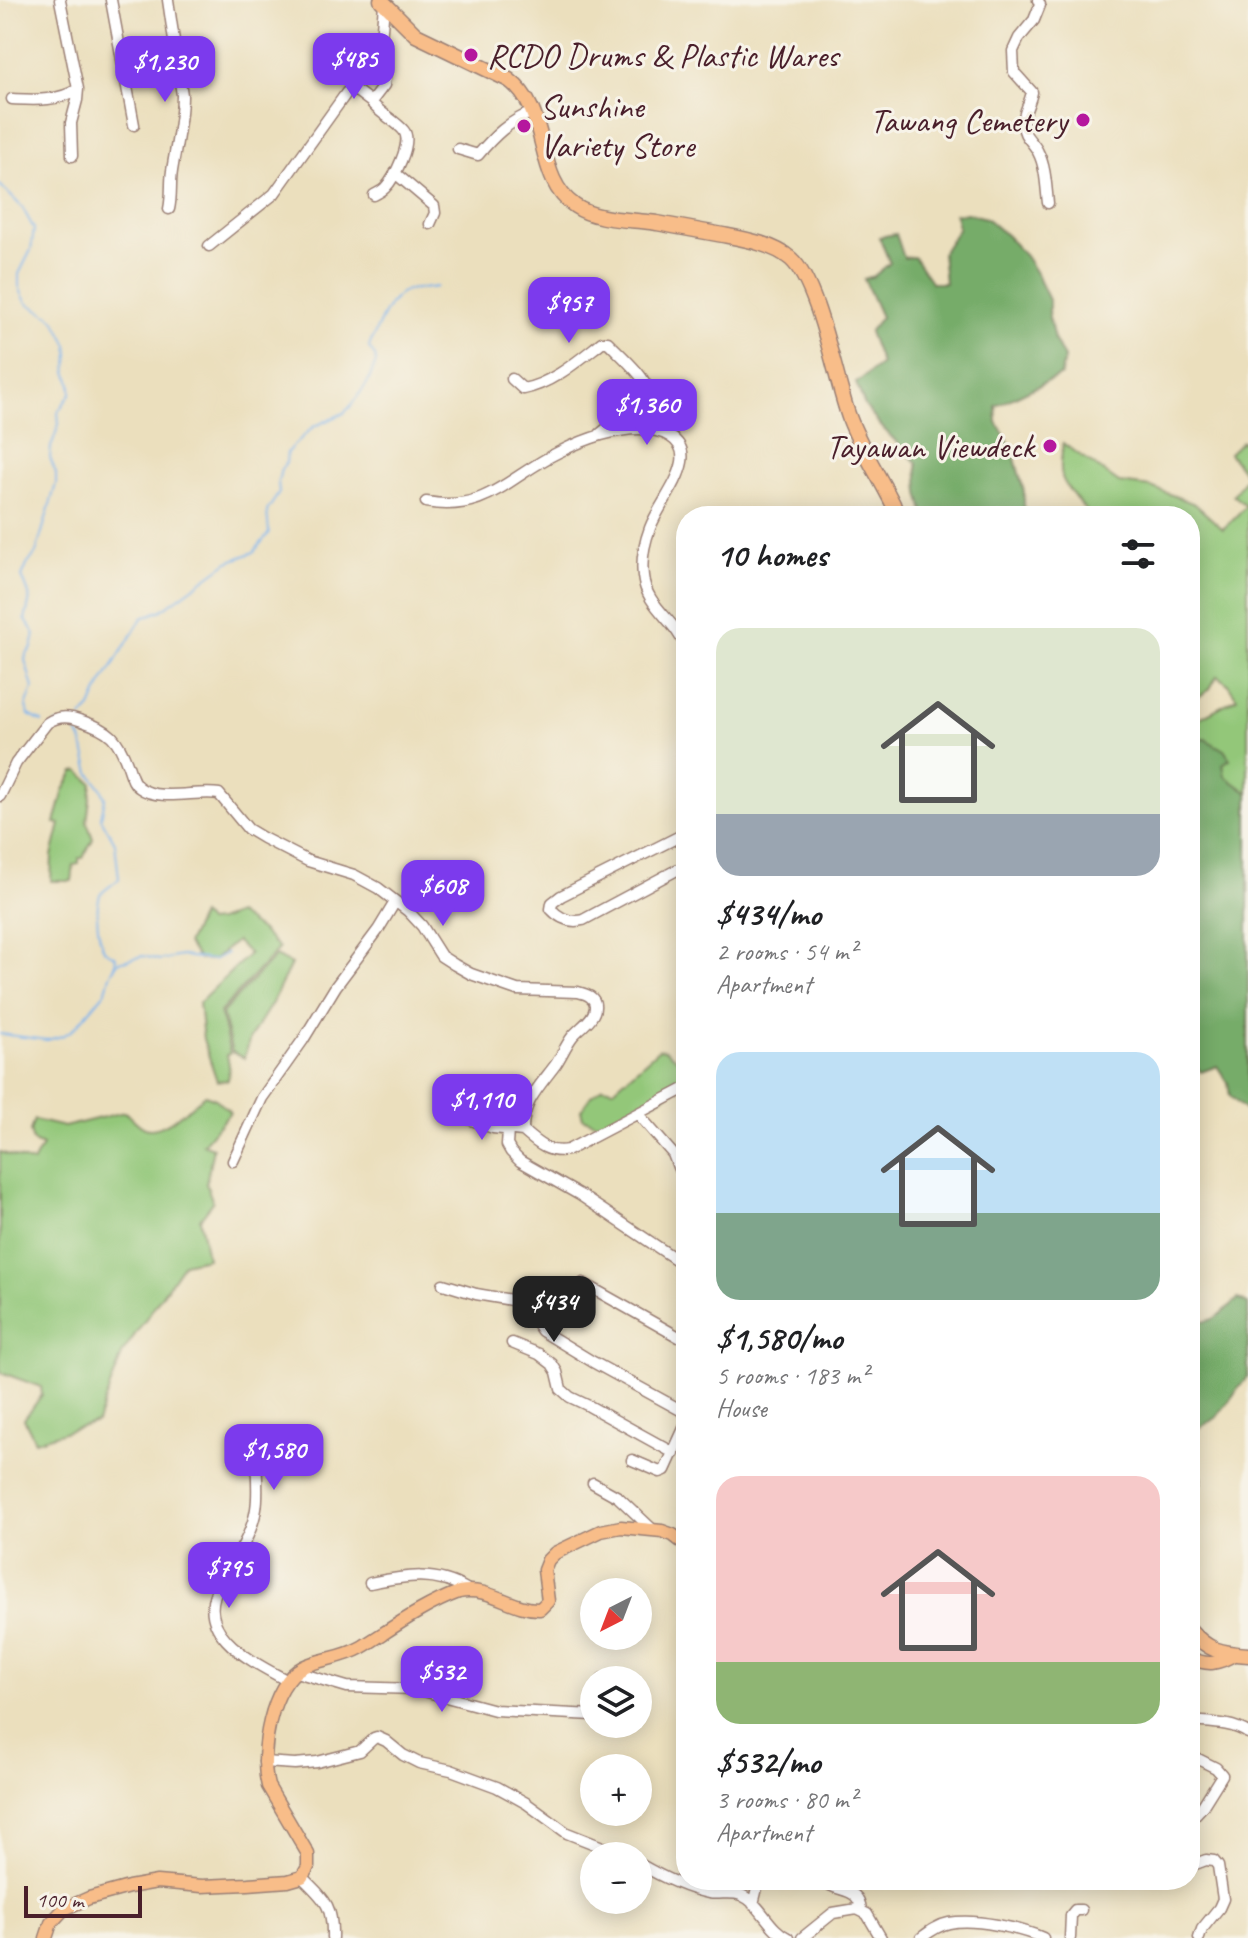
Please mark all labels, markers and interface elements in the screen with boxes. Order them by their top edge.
pin: $485 [307,33,401,101]
place label: RCDO Drums & Plastic Wares [487,34,842,77]
pin: $1,230 [100,36,230,104]
text: $485 [331,42,377,75]
text: $1,230 [133,45,197,78]
marker: RCDO Drums & Plastic Wares [462,46,480,64]
place label: Sunshine Variety Store [540,85,696,167]
place label: Tawang Cemetery [870,99,1069,142]
marker: Tawang Cemetery [1074,111,1092,129]
marker: Sunshine Variety Store [515,117,533,135]
pin: $957 [522,277,616,345]
text: $957 [546,286,592,319]
pin: $1,360 [582,379,712,447]
text: $1,360 [615,388,679,421]
place label: Tayawan Viewdeck [826,425,1037,468]
marker: Tayawan Viewdeck [1041,437,1059,455]
icon: filters [1116,532,1160,576]
text: 10 homes [716,533,827,576]
icon: home [866,680,1010,824]
pin: $608 [396,860,490,928]
text: $608 [419,869,467,902]
text: $434/mo [716,892,821,935]
text: 2 rooms · 54 m² [716,935,857,968]
text: Apartment [716,968,812,1001]
pin: $1,110 [417,1074,547,1142]
text: $1,110 [450,1083,514,1116]
icon: home [866,1104,1010,1248]
pin: $434 [507,1276,601,1344]
text: $434 [531,1285,577,1318]
text: $1,580/mo [716,1316,842,1359]
text: 5 rooms · 183 m² [716,1359,868,1392]
text: House [716,1392,767,1425]
pin: $1,580 [209,1424,339,1492]
text: $1,580 [242,1433,306,1466]
icon: home [866,1528,1010,1672]
pin: $795 [182,1542,276,1610]
text: $795 [206,1551,252,1584]
north arrow [580,1578,652,1650]
map controls [580,1578,652,1914]
pin: $532 [395,1646,489,1714]
text: $532 [419,1655,465,1688]
button: layers [580,1666,652,1738]
text: $532/mo [716,1740,820,1783]
button: + [580,1754,652,1826]
text: 3 rooms · 80 m² [716,1783,857,1816]
text: Apartment [716,1816,812,1849]
button: − [580,1842,652,1914]
scale bar [24,1882,142,1918]
text: 100 m [36,1886,83,1914]

